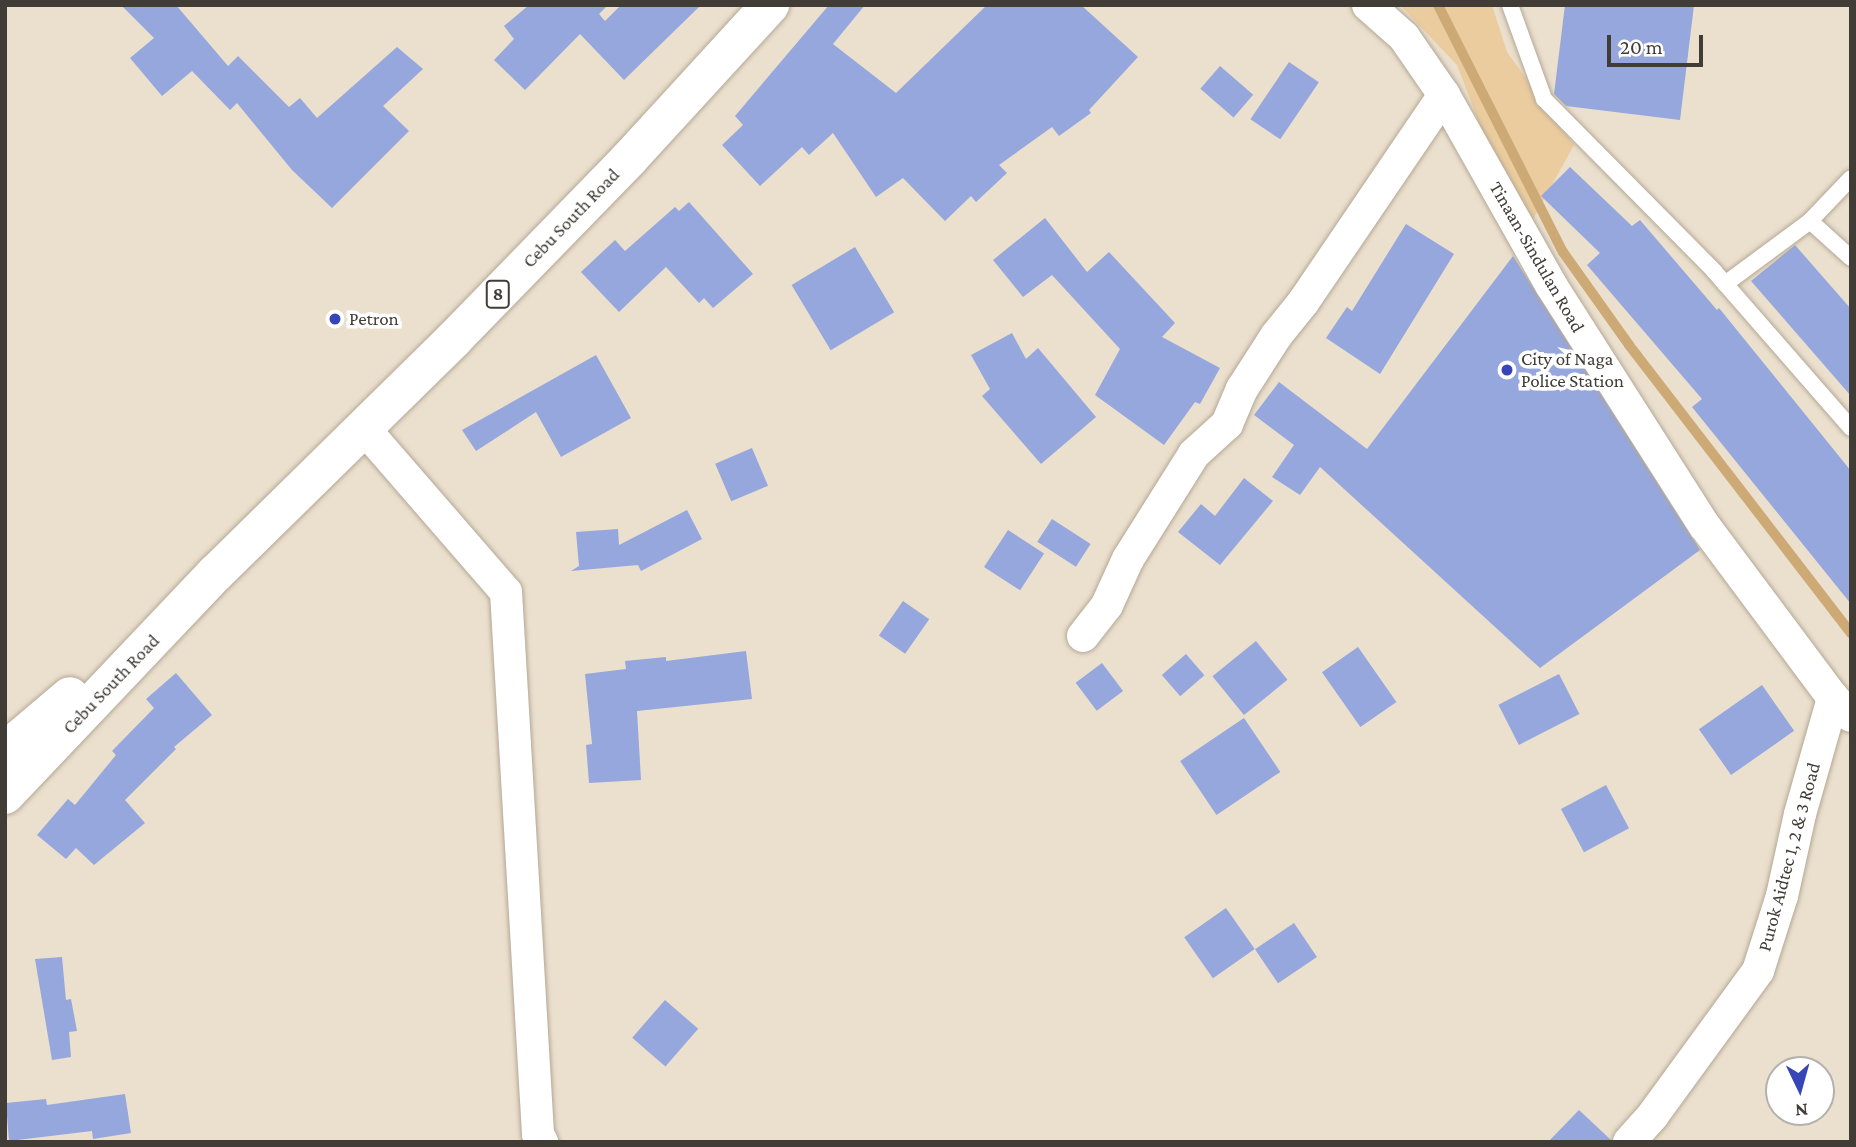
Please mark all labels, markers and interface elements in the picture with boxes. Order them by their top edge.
scale bar [1611,21,1707,65]
text: 20 m [1620,35,1663,59]
street label: Cebu South Road [518,163,624,273]
street label: Tinaan-Sindulan Road [1485,177,1589,337]
road number: 8 [486,280,510,308]
place label: Petron [349,308,399,330]
marker: Petron [327,311,343,327]
place label: City of Naga Police Station [1521,348,1624,392]
marker: City of Naga Police Station [1499,362,1515,378]
street label: Cebu South Road [58,629,164,739]
street label: Purok Aidtec 1, 2 & 3 Road [1753,760,1825,954]
north arrow [1765,1056,1835,1126]
text: N [1794,1099,1809,1121]

